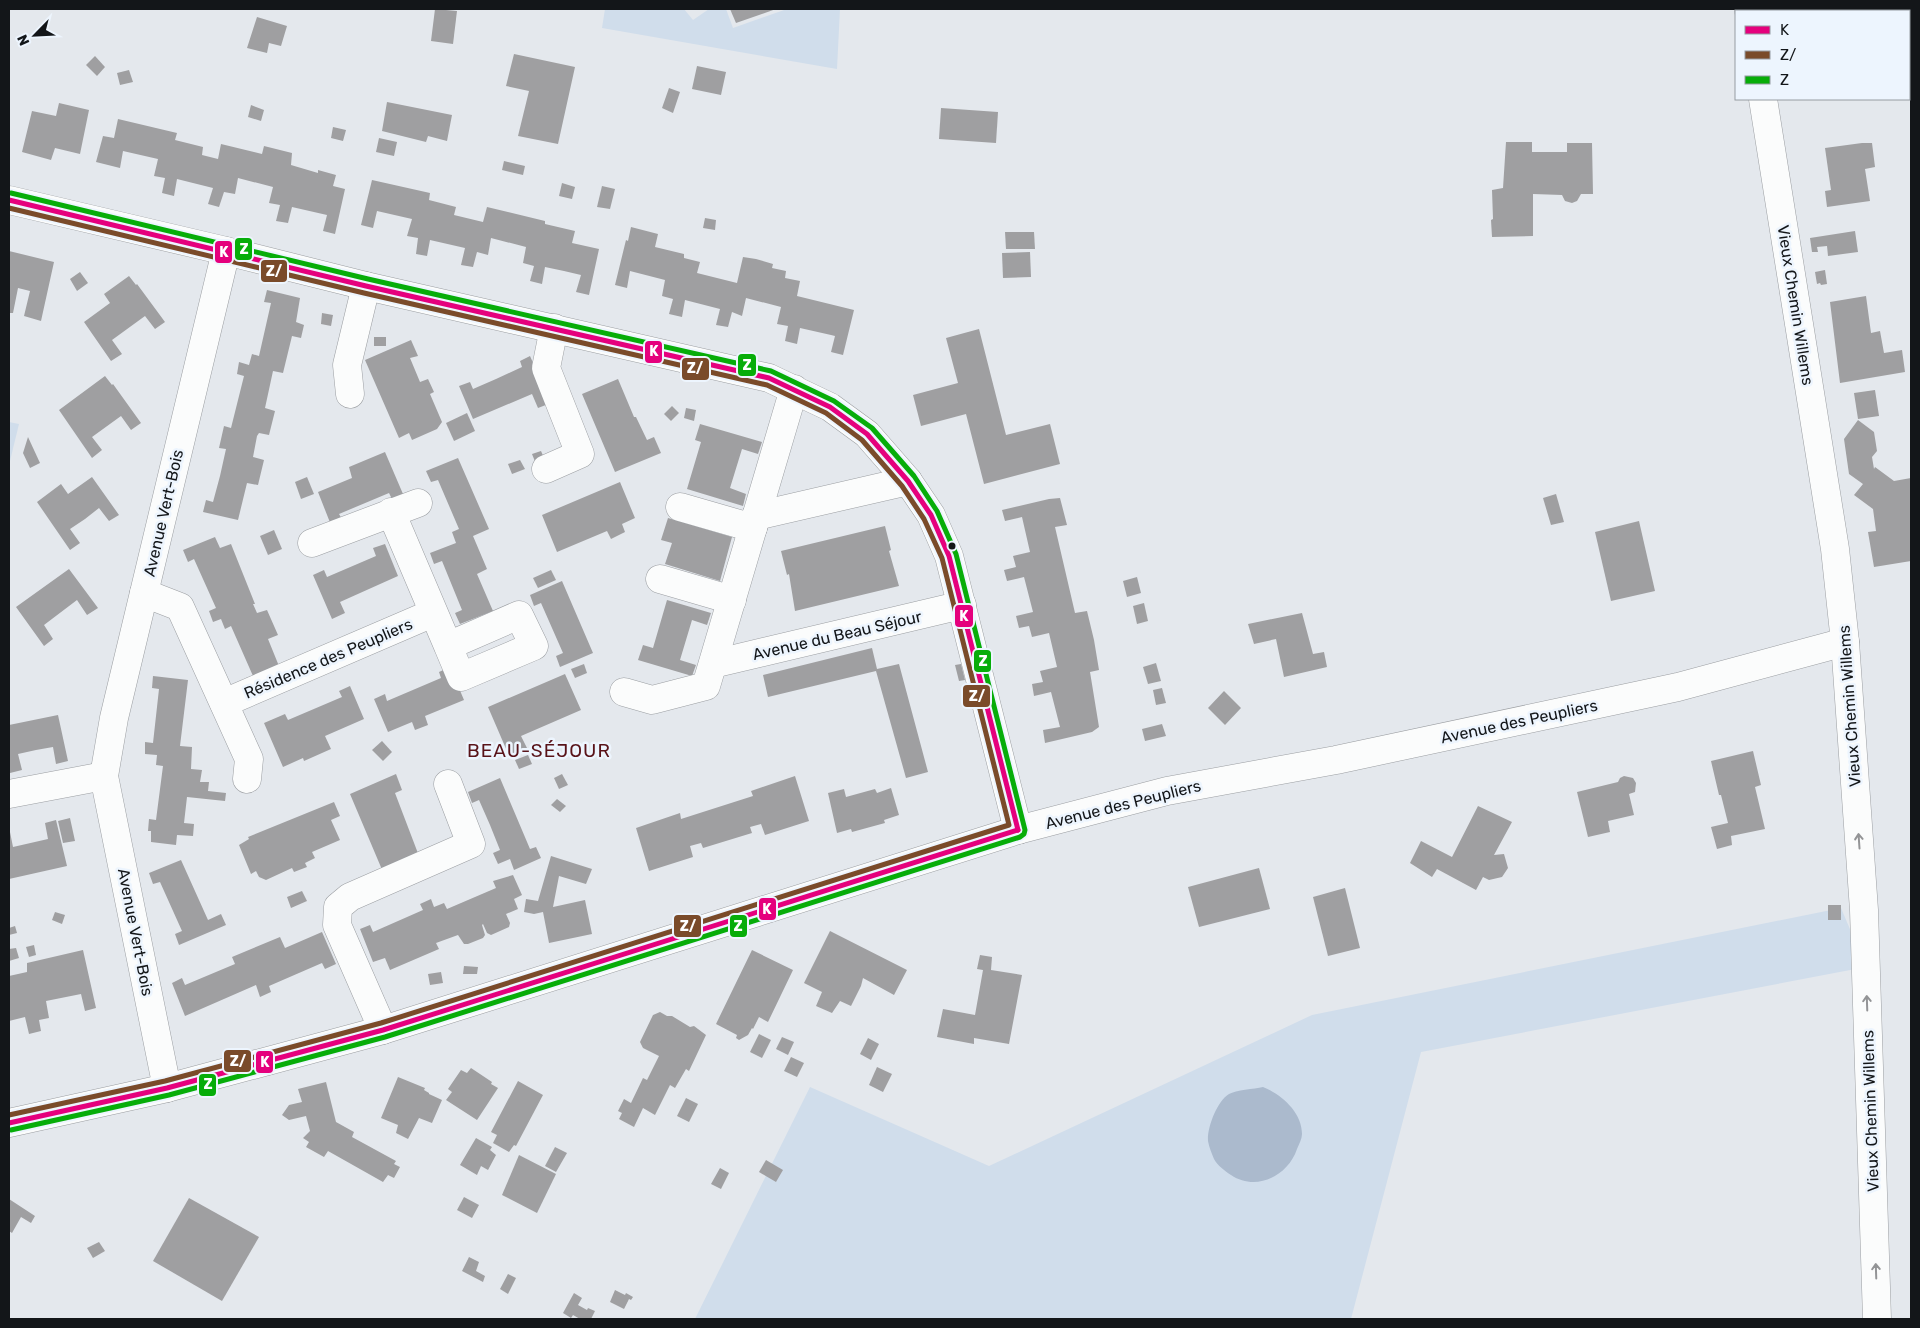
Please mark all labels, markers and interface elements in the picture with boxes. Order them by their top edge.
north arrow [10,10,60,60]
legend [1735,10,1910,100]
text: K [1780,21,1789,39]
text: N [14,32,33,48]
text: Z/ [1780,46,1796,64]
text: Z [1780,71,1789,89]
street label: Vieux Chemin Willems [1773,224,1818,387]
line badge: Z [234,237,253,261]
line badge: K [214,240,233,264]
text: Z [239,241,249,258]
text: K [219,244,229,261]
line badge: Z/ [260,259,288,283]
text: Z/ [266,263,283,280]
line badge: K [644,340,663,364]
text: K [649,343,659,360]
line badge: Z [737,353,757,377]
line badge: Z/ [681,357,710,381]
text: Z [742,357,752,374]
text: Z/ [687,360,704,377]
street label: Avenue Vert-Bois [140,448,187,579]
unlabelled marker [947,541,957,551]
line badge: K [954,604,974,628]
street label: Avenue du Beau Séjour [751,607,924,664]
text: K [959,608,969,625]
street label: Résidence des Peupliers [241,614,415,703]
street label: Vieux Chemin Willems [1834,624,1865,787]
line badge: Z [973,649,992,673]
text: Z [978,653,988,670]
line badge: Z/ [962,684,991,708]
text: Z/ [969,688,986,705]
street label: Avenue des Peupliers [1439,696,1599,747]
district label: BEAU-SÉJOUR [467,739,611,762]
street label: Avenue des Peupliers [1043,776,1203,833]
one-way arrow [1854,833,1863,849]
street label: Avenue Vert-Bois [114,867,157,998]
line badge: K [758,897,777,921]
text: K [762,901,772,918]
line badge: Z/ [673,914,702,938]
line badge: Z [729,914,748,938]
text: Z/ [680,918,697,935]
text: Z [733,918,743,935]
one-way arrow [1862,995,1872,1012]
street label: Vieux Chemin Willems [1858,1030,1883,1192]
line badge: Z/ [223,1049,252,1073]
line badge: K [255,1050,274,1074]
text: Z/ [230,1053,247,1070]
text: K [260,1054,270,1071]
line badge: Z [198,1073,217,1097]
text: Z [203,1076,213,1093]
one-way arrow [1871,1263,1880,1279]

